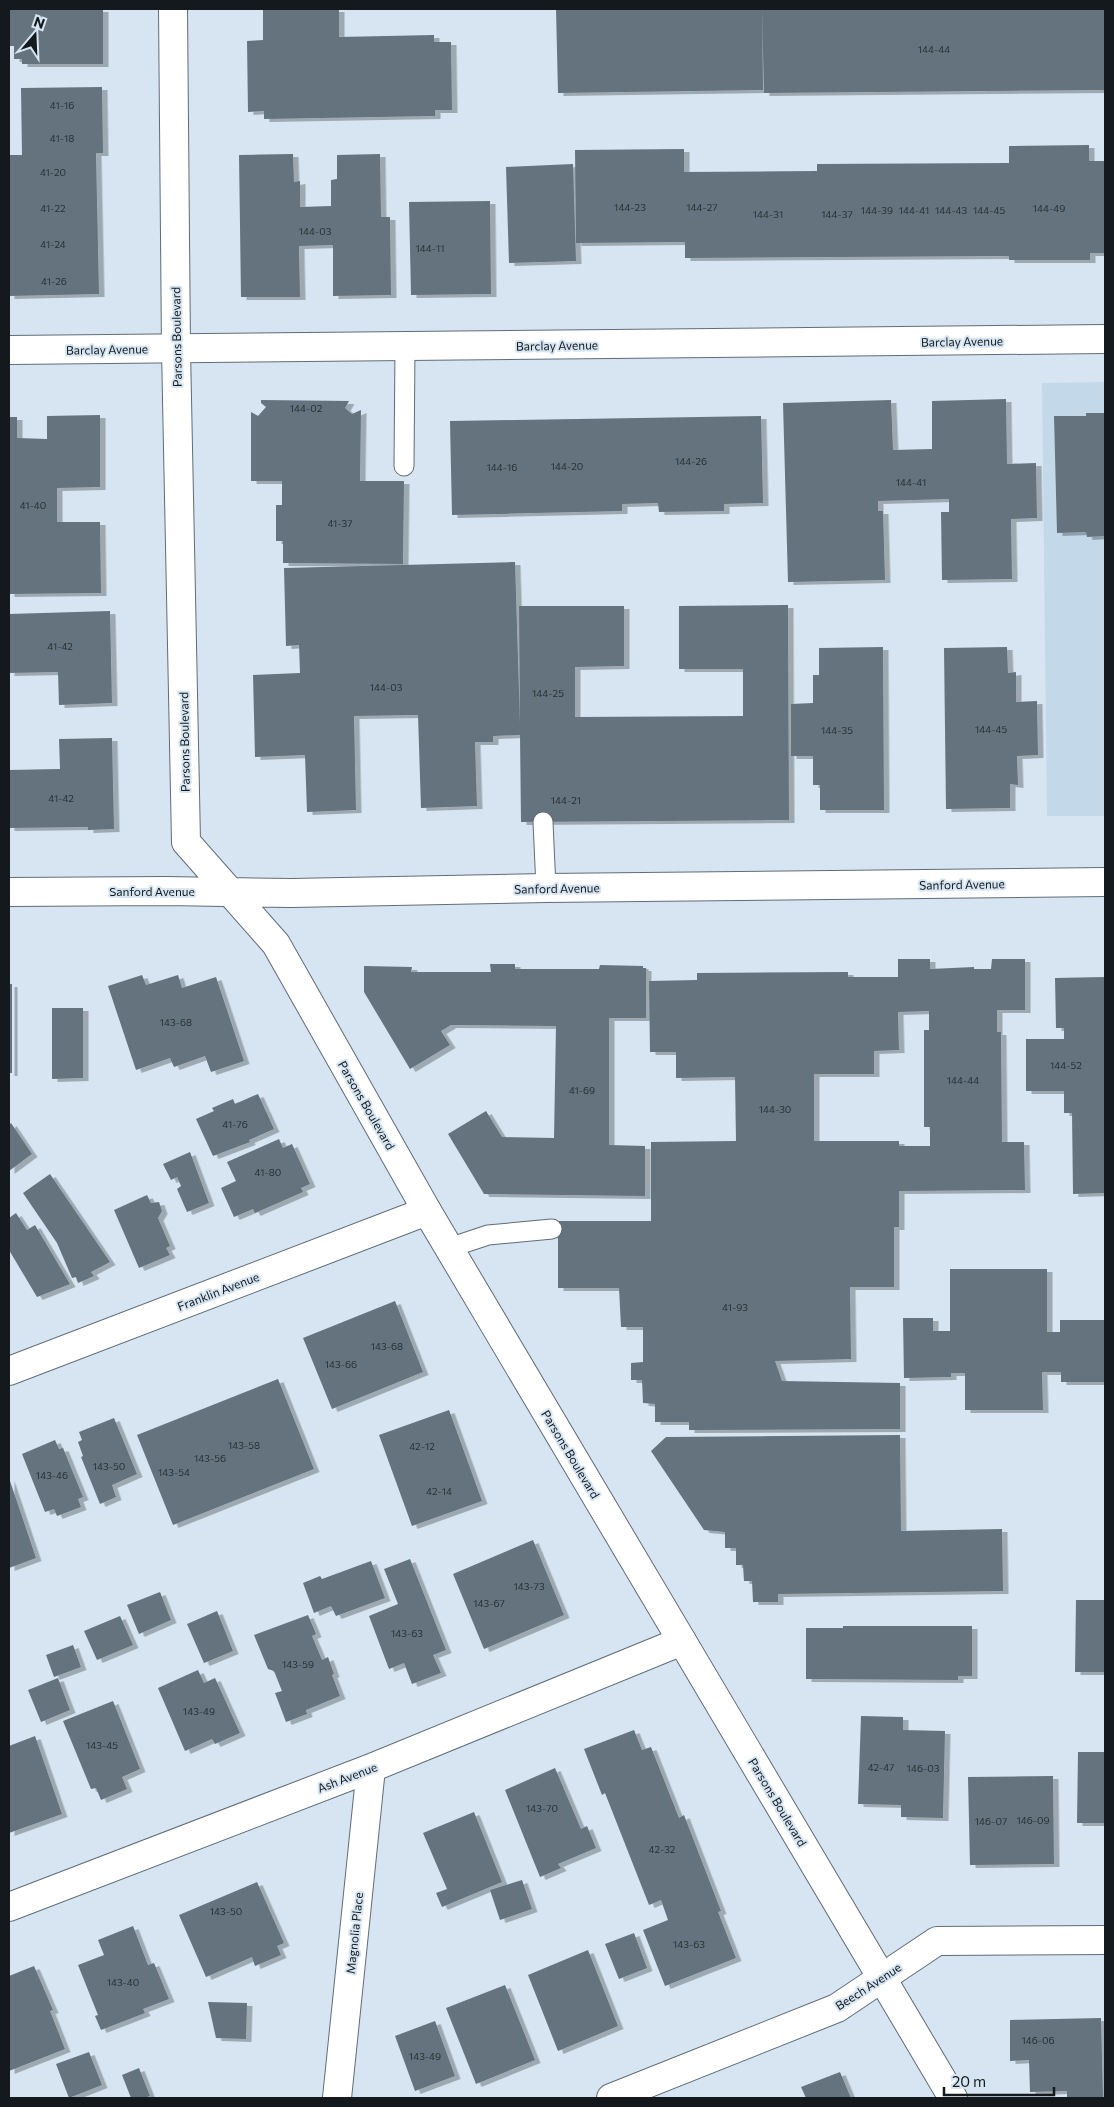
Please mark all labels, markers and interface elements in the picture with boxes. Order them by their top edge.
north arrow [10,10,60,60]
text: N [32,12,47,32]
house number: 144-44 [918,43,950,55]
house number: 41-16 [50,99,74,111]
house number: 41-18 [50,132,74,144]
house number: 41-20 [40,166,66,178]
house number: 144-23 [614,201,646,213]
house number: 144-27 [686,201,718,213]
house number: 41-22 [40,202,66,214]
house number: 144-49 [1033,202,1065,214]
house number: 144-39 [861,204,893,216]
house number: 144-41 [899,204,929,216]
house number: 144-43 [935,204,967,216]
house number: 144-45 [973,204,1005,216]
house number: 144-31 [753,208,783,220]
house number: 144-37 [821,208,853,220]
house number: 144-03 [299,225,332,237]
house number: 41-24 [40,238,66,250]
house number: 144-11 [415,242,445,254]
house number: 41-26 [41,275,67,287]
street label: Parsons Boulevard [168,287,184,387]
street label: Barclay Avenue [921,333,1003,349]
street label: Barclay Avenue [516,337,598,353]
street label: Barclay Avenue [66,341,148,357]
house number: 144-02 [290,402,323,414]
house number: 144-26 [675,455,707,467]
house number: 144-20 [551,460,583,472]
house number: 144-16 [487,461,517,473]
house number: 144-41 [896,476,926,488]
house number: 41-40 [20,499,46,511]
house number: 41-37 [327,517,353,529]
house number: 41-42 [47,640,73,652]
house number: 144-03 [370,681,403,693]
house number: 144-25 [532,687,564,699]
street label: Parsons Boulevard [176,692,192,792]
house number: 144-45 [975,723,1007,735]
house number: 144-35 [821,724,853,736]
house number: 41-42 [48,792,74,804]
house number: 144-21 [551,794,581,806]
street label: Sanford Avenue [919,876,1005,892]
street label: Sanford Avenue [514,880,600,896]
street label: Sanford Avenue [109,884,195,898]
house number: 143-68 [160,1016,192,1028]
street label: Parsons Boulevard [336,1058,398,1152]
house number: 144-52 [1050,1059,1082,1071]
house number: 144-44 [947,1074,979,1086]
house number: 41-69 [569,1084,595,1096]
house number: 144-30 [759,1103,791,1115]
house number: 41-76 [222,1118,248,1130]
house number: 41-80 [255,1166,281,1178]
street label: Franklin Avenue [175,1269,261,1313]
house number: 41-93 [722,1301,748,1313]
house number: 143-68 [371,1340,403,1352]
house number: 143-66 [325,1358,357,1370]
street label: Parsons Boulevard [539,1407,603,1501]
house number: 143-58 [228,1439,260,1451]
house number: 42-12 [409,1440,435,1452]
house number: 143-56 [194,1452,226,1464]
house number: 143-50 [93,1460,125,1472]
house number: 143-54 [158,1466,190,1478]
house number: 143-46 [36,1469,68,1481]
house number: 42-14 [426,1485,452,1497]
house number: 143-73 [513,1580,545,1592]
house number: 143-67 [473,1597,505,1609]
house number: 143-63 [391,1627,423,1639]
house number: 143-59 [282,1658,314,1670]
house number: 143-49 [183,1705,215,1717]
house number: 143-45 [86,1739,118,1751]
street label: Parsons Boulevard [746,1755,810,1849]
street label: Ash Avenue [315,1759,379,1795]
house number: 42-47 [868,1761,894,1773]
house number: 146-03 [907,1762,940,1774]
house number: 143-70 [526,1802,558,1814]
house number: 146-09 [1016,1814,1050,1826]
house number: 146-07 [975,1815,1007,1827]
house number: 42-32 [649,1843,676,1855]
street label: Magnolia Place [343,1891,365,1975]
house number: 143-50 [210,1905,242,1917]
house number: 143-63 [673,1938,705,1950]
street label: Beech Avenue [833,1960,903,2012]
house number: 143-40 [107,1976,139,1988]
house number: 146-06 [1021,2034,1055,2046]
house number: 143-49 [409,2050,441,2062]
scale bar [944,2064,1054,2096]
text: 20 m [952,2072,986,2090]

